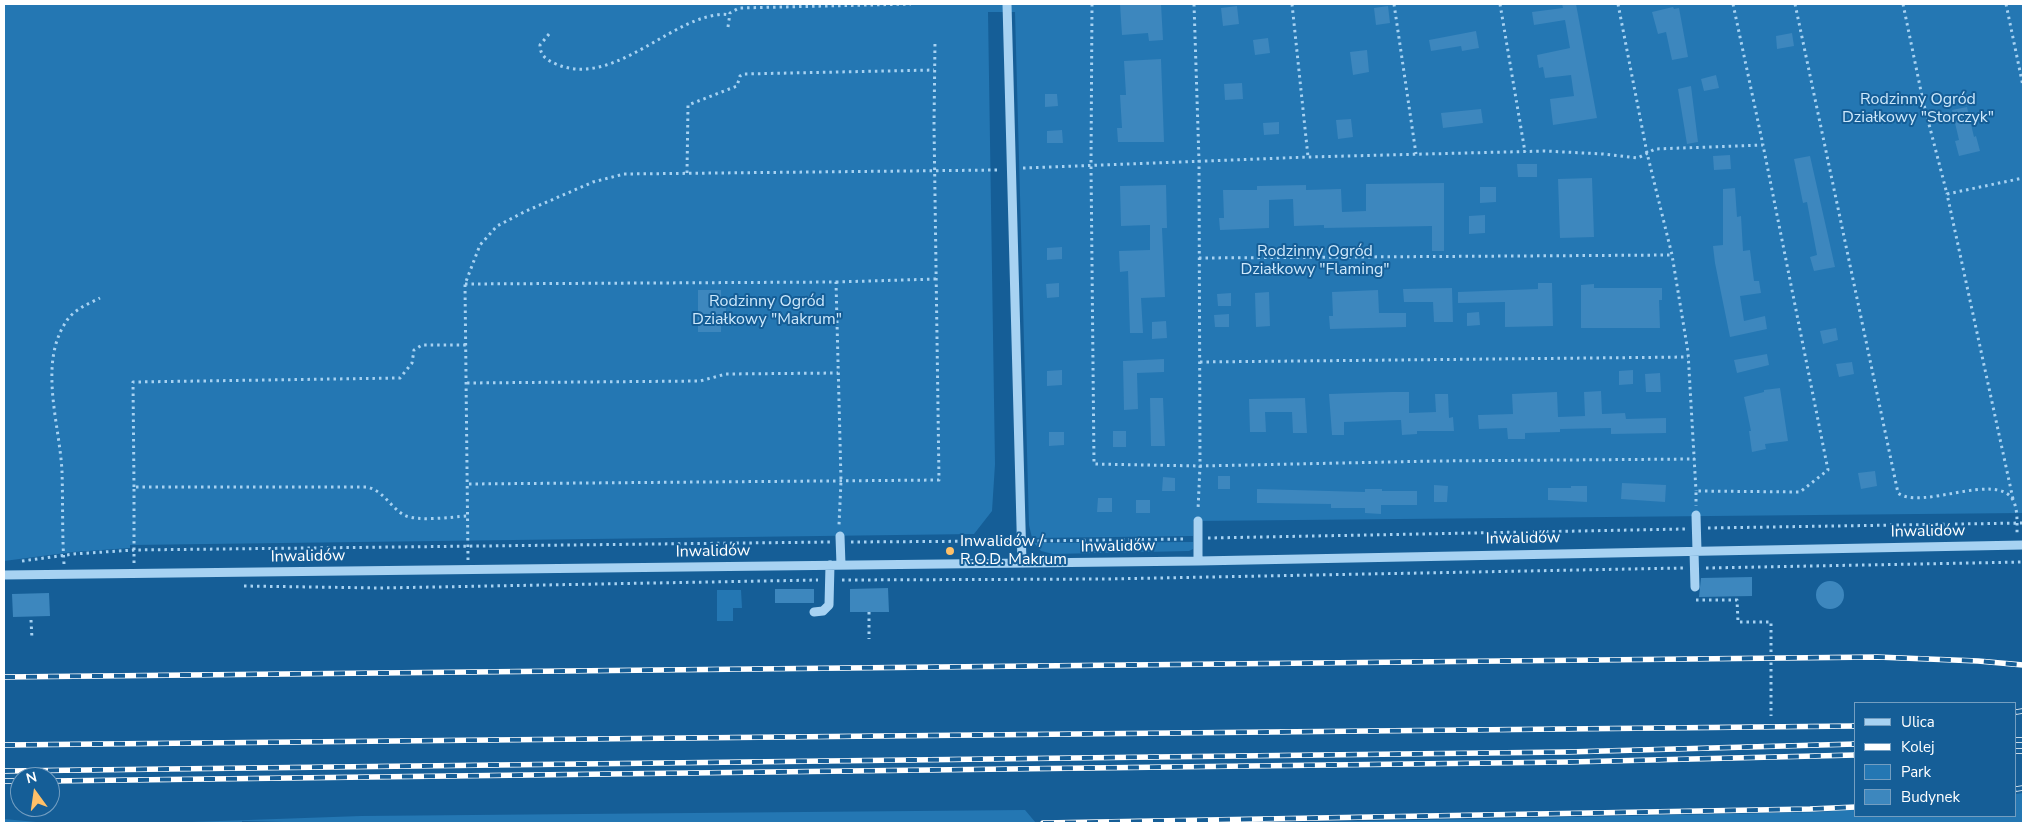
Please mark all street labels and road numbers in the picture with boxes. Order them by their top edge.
street label: Inwalidów [1890,522,1966,542]
street label: Inwalidów [1485,529,1561,549]
street label: Inwalidów [1080,537,1156,557]
street label: Inwalidów [675,542,751,562]
street label: Inwalidów [270,547,346,567]

